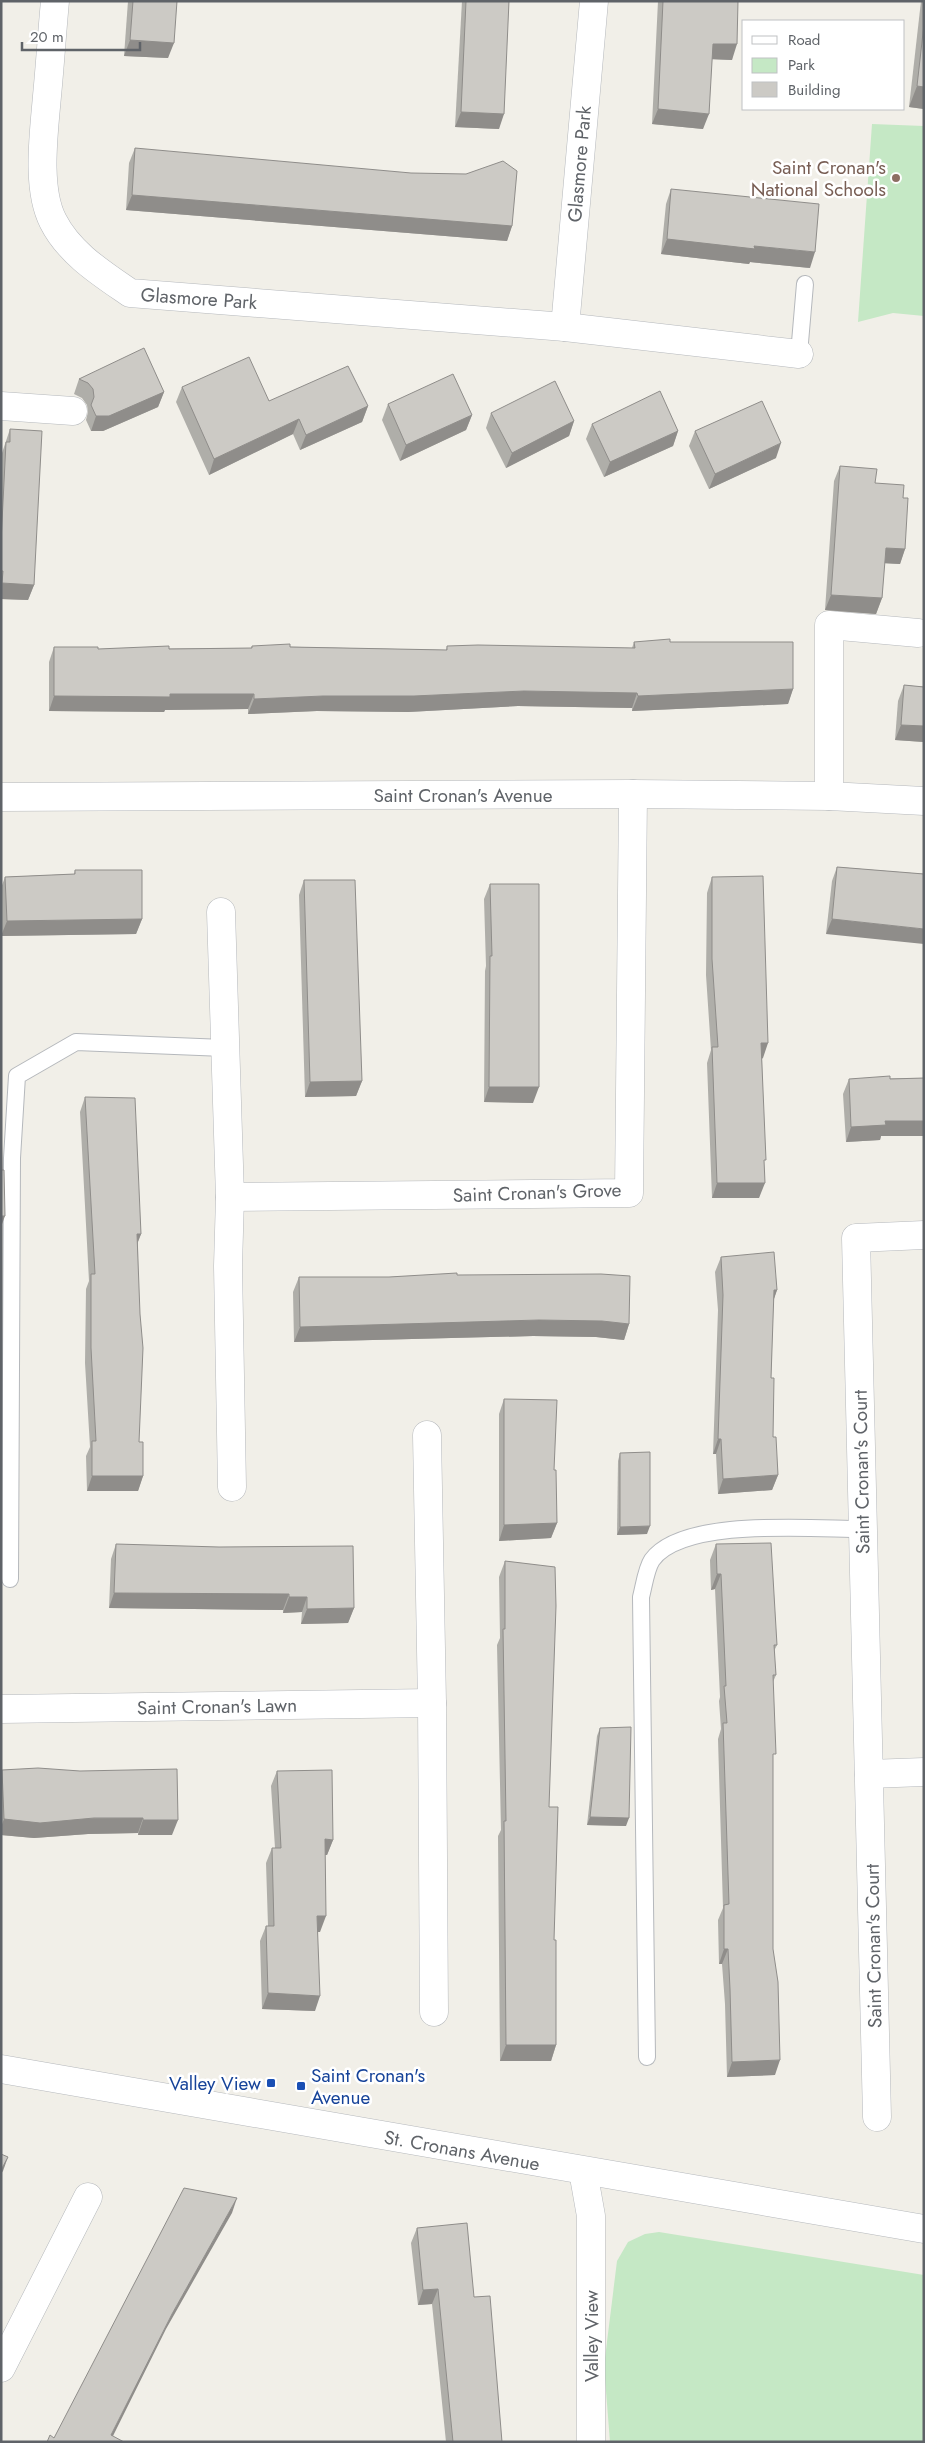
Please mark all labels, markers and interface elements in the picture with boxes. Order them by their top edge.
scale bar [22,20,140,52]
legend [742,20,905,110]
text: 20 m [30,26,64,48]
text: Road [788,29,820,51]
text: Park [788,54,815,76]
text: Building [788,79,840,101]
street label: Glasmore Park [561,104,598,223]
place label: Saint Cronan's National Schools [751,154,886,203]
marker: Saint Cronan's National Schools [890,172,902,184]
street label: Glasmore Park [140,281,259,316]
street label: Saint Cronan's Avenue [374,782,553,809]
street label: Saint Cronan's Grove [452,1176,622,1209]
street label: Saint Cronan's Court [847,1389,876,1554]
street label: Saint Cronan's Lawn [137,1692,297,1721]
street label: Saint Cronan's Court [859,1863,888,2028]
place label: Saint Cronan's Avenue [311,2062,425,2111]
place label: Valley View [169,2070,261,2097]
marker: Valley View [265,2077,277,2089]
marker: Saint Cronan's Avenue [295,2080,307,2092]
street label: St. Cronans Avenue [382,2124,542,2178]
street label: Valley View [578,2290,605,2382]

